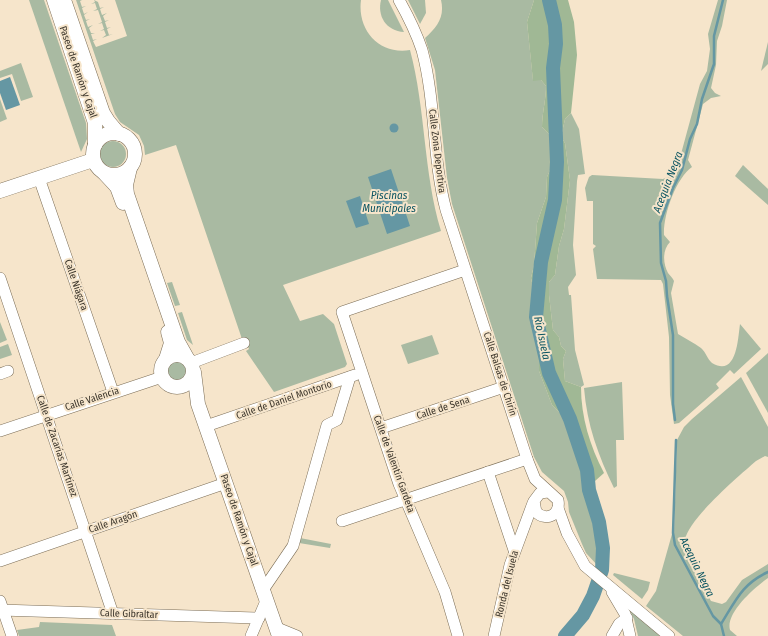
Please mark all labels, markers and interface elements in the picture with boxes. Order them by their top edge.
street label: Paseo de Ramón y Cajal [57,24,99,120]
street label: Calle Zona Deportiva [426,108,448,194]
water label: Acequia Negra [650,149,686,215]
water label: Piscinas Municipales [362,189,416,215]
street label: Calle Niágara [62,258,90,312]
water label: Río Isuela [531,315,553,361]
street label: Calle Balsas de Chirín [481,330,520,417]
street label: Calle de Daniel Montorio [234,378,334,422]
street label: Calle Valencia [63,385,121,413]
street label: Calle de Zacarías Martínez [34,393,81,498]
street label: Calle de Sena [415,394,471,422]
street label: Calle de Valentín Gardeta [371,413,418,514]
street label: Paseo de Ramón y Cajal [218,472,260,568]
street label: Calle Aragón [87,508,139,536]
water label: Acequia Negra [677,534,717,599]
street label: Ronda del Isuela [493,549,521,619]
street label: Calle Gibraltar [100,607,159,621]

